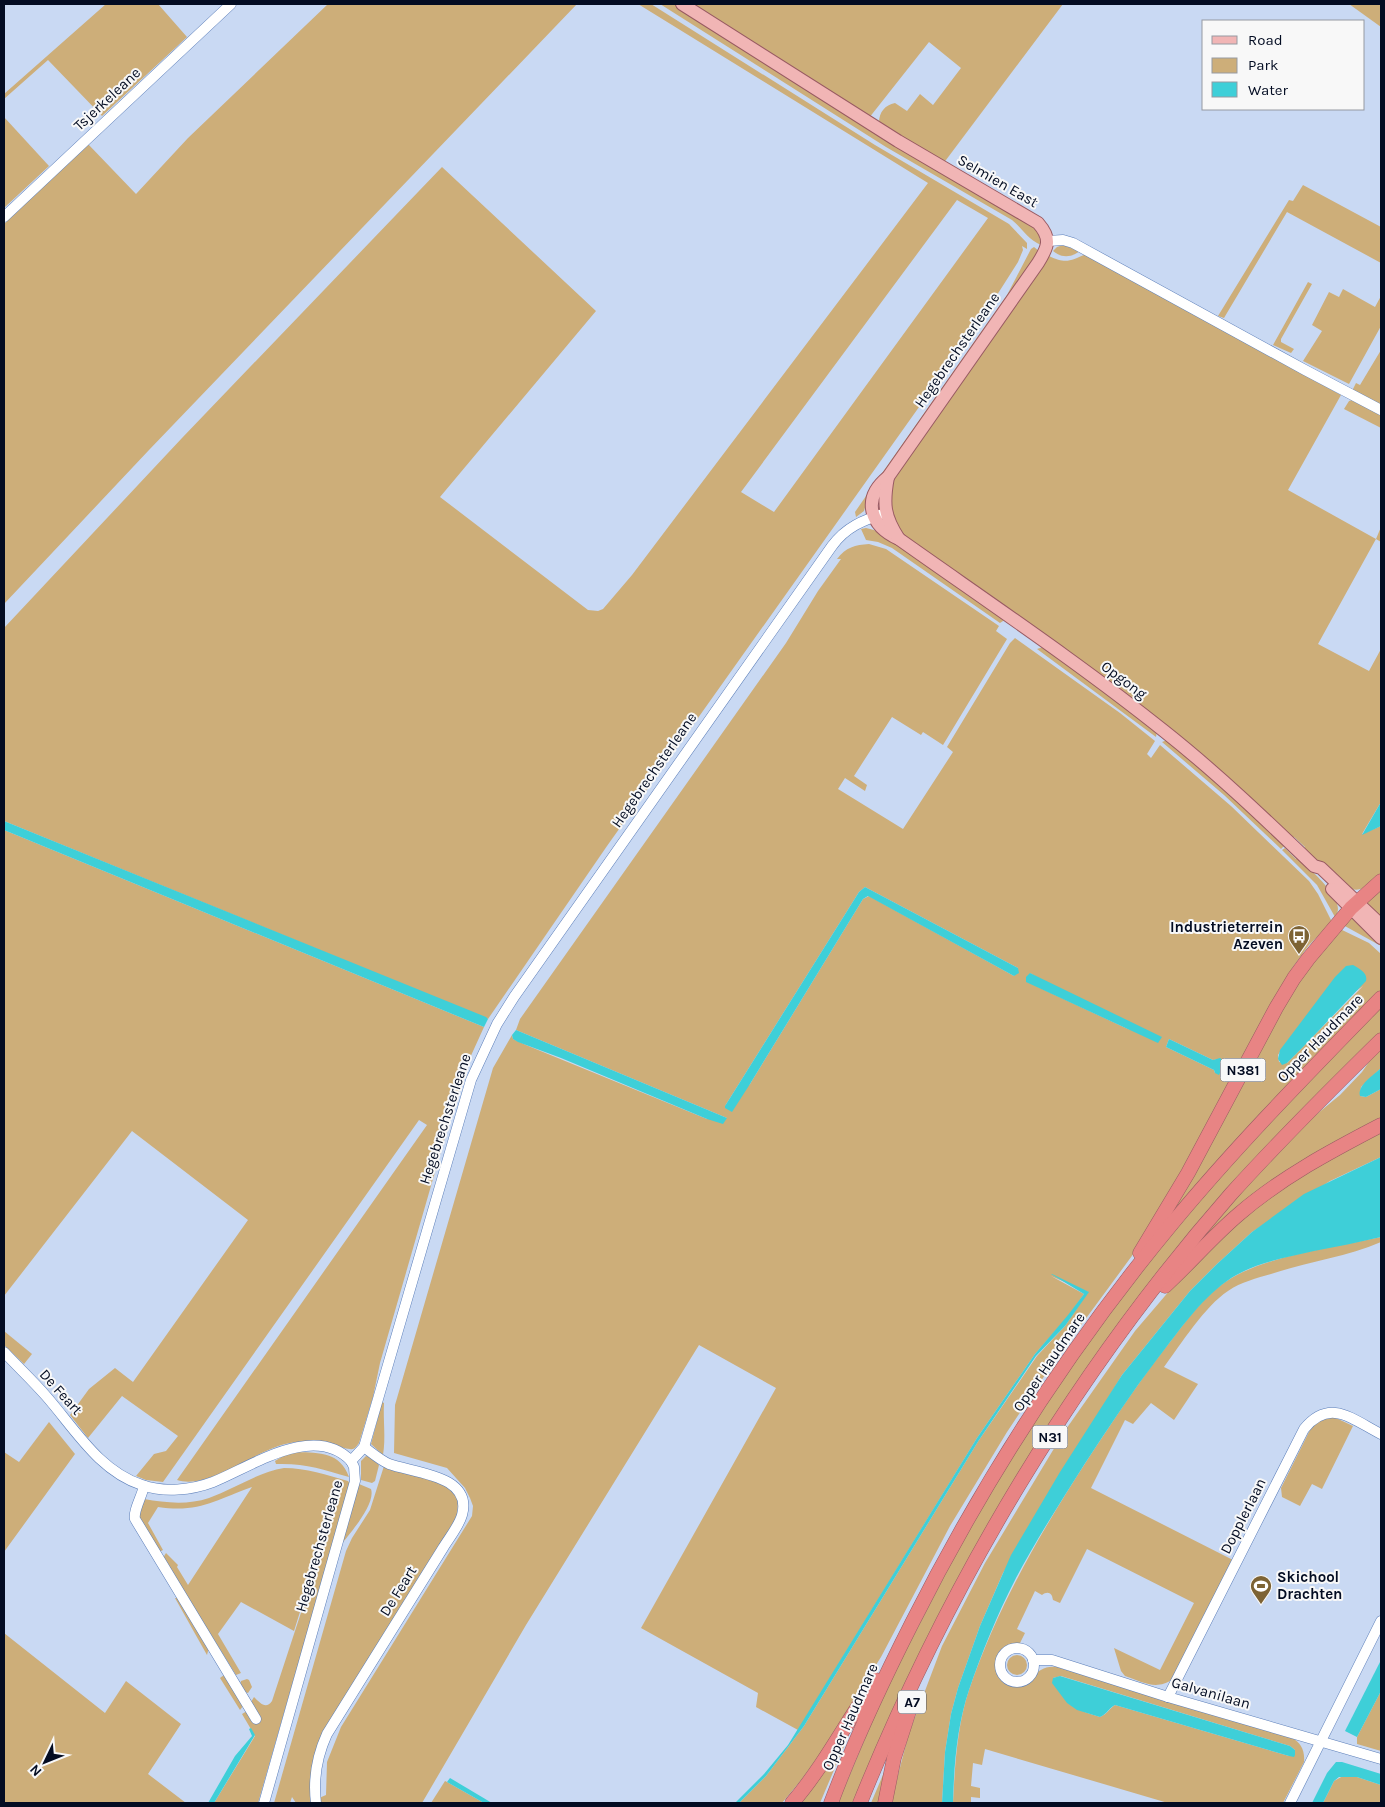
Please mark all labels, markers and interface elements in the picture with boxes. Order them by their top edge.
legend [1202,20,1365,110]
text: Road [1248,31,1283,49]
text: Park [1248,56,1278,74]
street label: Tsjerkeleane [70,63,144,135]
text: Water [1248,81,1289,99]
street label: Selmien East [955,151,1042,211]
street label: Hegebrechsterleane [911,289,1003,411]
street label: Opgong [1098,657,1151,703]
street label: Hegebrechsterleane [608,709,700,831]
place label: Industrieterrein Azeven [1170,918,1283,953]
bus stop icon: Industrieterrein Azeven [1287,924,1311,955]
street label: Opper Haudmare [1273,990,1367,1086]
street label: Hegebrechsterleane [415,1051,475,1187]
road number: N381 [1220,1058,1266,1082]
street label: Opper Haudmare [1009,1309,1089,1415]
street label: De Feart [36,1365,87,1419]
road number: N31 [1032,1425,1068,1448]
street label: Dopplerlaan [1216,1475,1270,1557]
street label: Hegebrechsterleane [292,1478,346,1614]
street label: De Feart [376,1562,421,1619]
place label: Skichool Drachten [1277,1568,1342,1603]
sports icon: Skichool Drachten [1249,1574,1273,1605]
street label: Opper Haudmare [818,1661,882,1773]
street label: Galvanilaan [1169,1673,1253,1713]
road number: A7 [898,1690,926,1714]
north arrow [20,1737,70,1787]
text: N [26,1761,46,1780]

